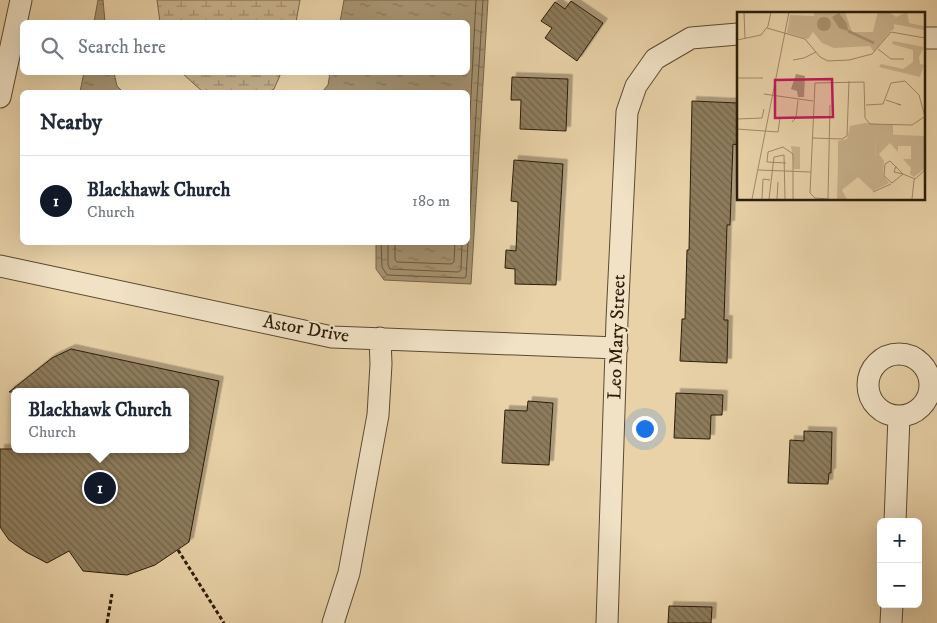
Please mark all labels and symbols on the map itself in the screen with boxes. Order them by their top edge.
inset map [737,12,924,200]
street label: Leo Mary Street [603,274,631,400]
street label: Astor Drive [261,310,351,348]
your location [632,416,658,442]
pin: 1 [84,469,116,507]

